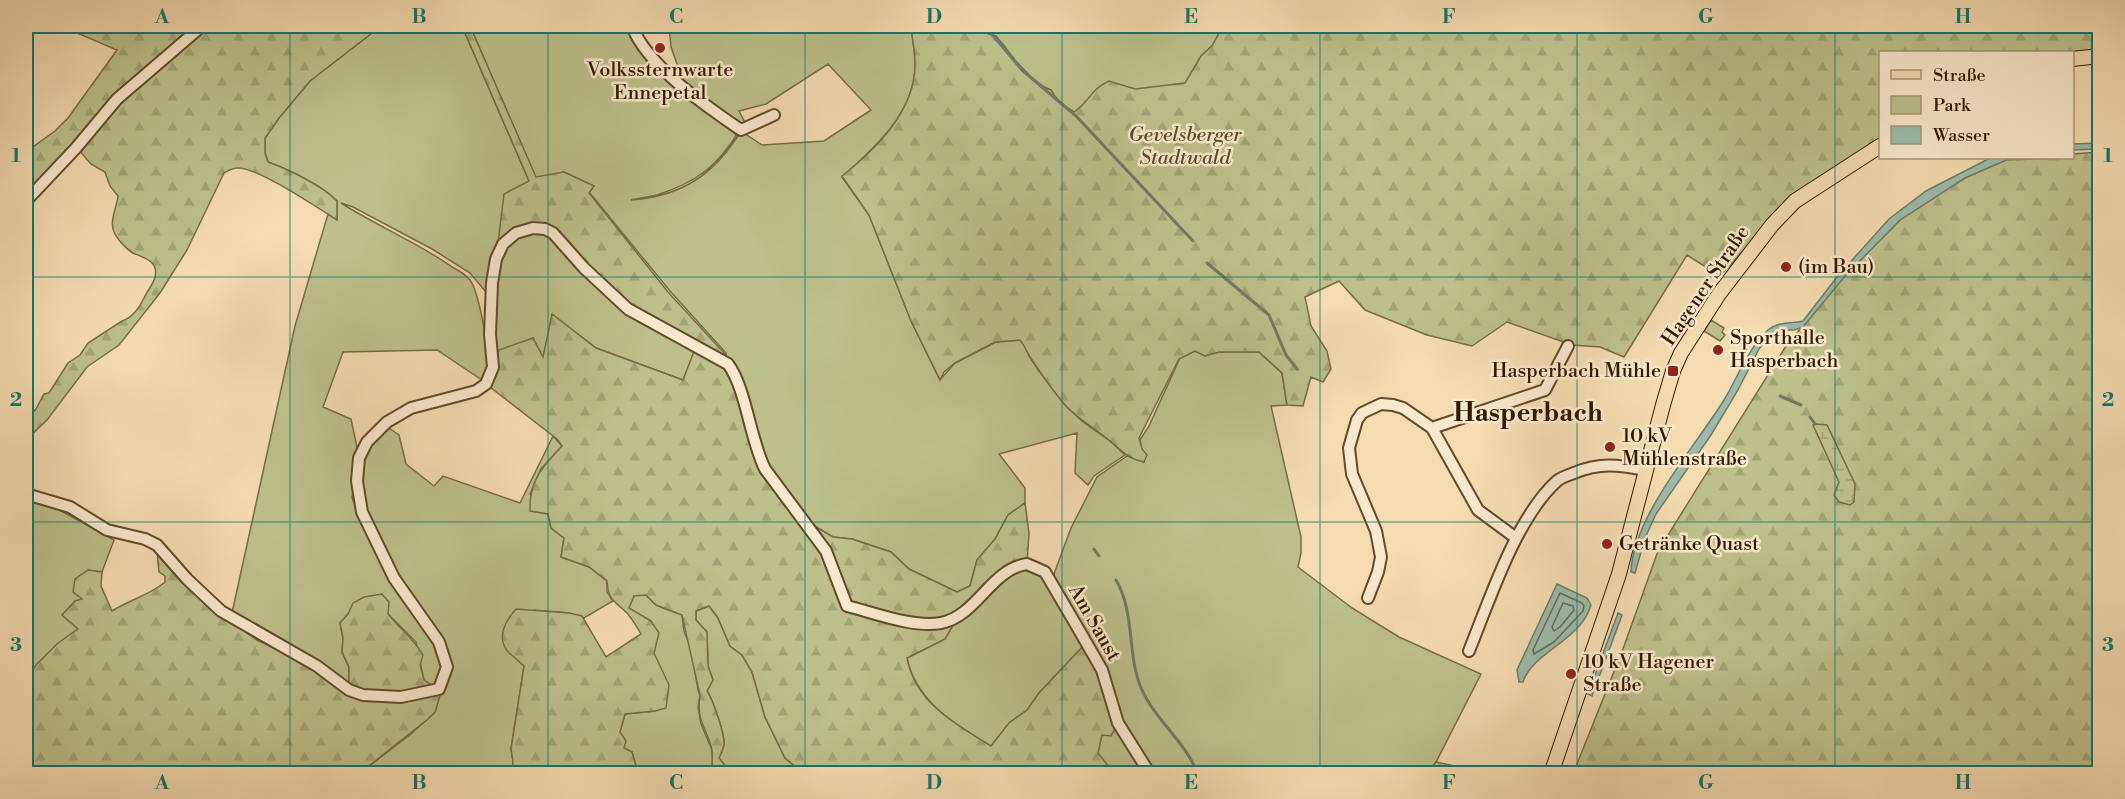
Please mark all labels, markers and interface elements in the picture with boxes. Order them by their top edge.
text: A [154,5,170,30]
text: B [411,5,427,30]
text: C [669,5,683,30]
text: D [926,5,942,30]
text: E [1184,5,1198,30]
text: F [1442,5,1456,30]
text: G [1698,5,1714,30]
text: H [1955,5,1972,30]
marker: Volkssternwarte Ennepetal [653,41,667,55]
legend [1879,51,2074,159]
place label: Volkssternwarte Ennepetal [586,58,733,106]
text: Straße [1933,64,1986,87]
text: Park [1933,94,1972,117]
park label: Gevelsberger Stadtwald [1128,123,1242,171]
text: Wasser [1932,124,1990,147]
text: 1 [11,144,21,169]
text: 1 [2103,144,2113,169]
street label: Hagener Straße [1657,221,1755,351]
place label: (im Bau) [1798,255,1874,280]
marker: (im Bau) [1779,260,1793,274]
place label: Sporthalle Hasperbach [1730,326,1838,374]
marker: Sporthalle Hasperbach [1711,343,1725,357]
place label: Hasperbach Mühle [1491,359,1661,384]
marker: Hasperbach Mühle [1666,364,1680,378]
text: 2 [10,388,22,413]
text: 2 [2102,388,2114,413]
district label: Hasperbach [1453,397,1603,429]
place label: 10 kV Mühlenstraße [1622,424,1747,472]
marker: 10 kV Mühlenstraße [1603,440,1617,454]
place label: Getränke Quast [1619,532,1759,557]
marker: Getränke Quast [1600,537,1614,551]
street label: Am Saust [1062,579,1126,666]
text: 3 [10,633,22,658]
text: 3 [2102,633,2114,658]
place label: 10 kV Hagener Straße [1583,650,1715,698]
marker: 10 kV Hagener Straße [1564,667,1578,681]
text: A [154,771,170,796]
text: B [411,771,427,796]
text: C [669,771,683,796]
text: D [926,771,942,796]
text: E [1184,771,1198,796]
text: F [1442,771,1456,796]
text: G [1698,771,1714,796]
text: H [1955,771,1972,796]

